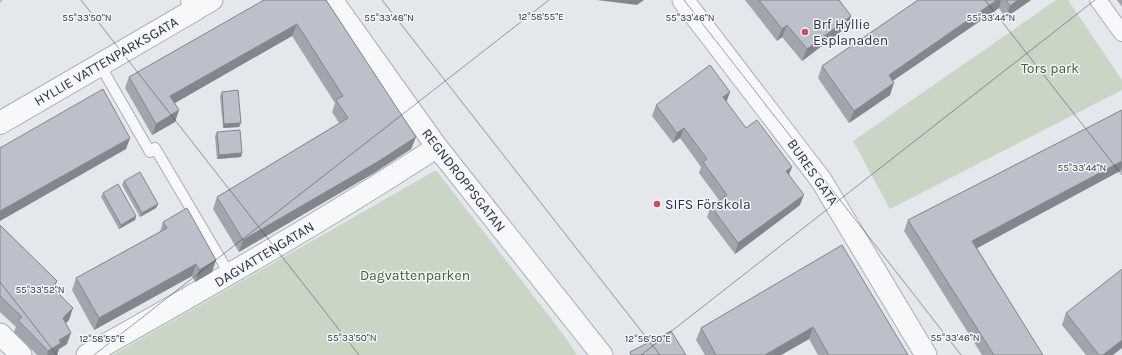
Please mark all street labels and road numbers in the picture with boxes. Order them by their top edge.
street label: HYLLIE VATTENPARKSGATA [31,13,181,110]
street label: REGNDROPPSGATAN [418,125,509,235]
street label: BURES GATA [784,136,842,209]
street label: DAGVATTENGATAN [211,218,317,291]

